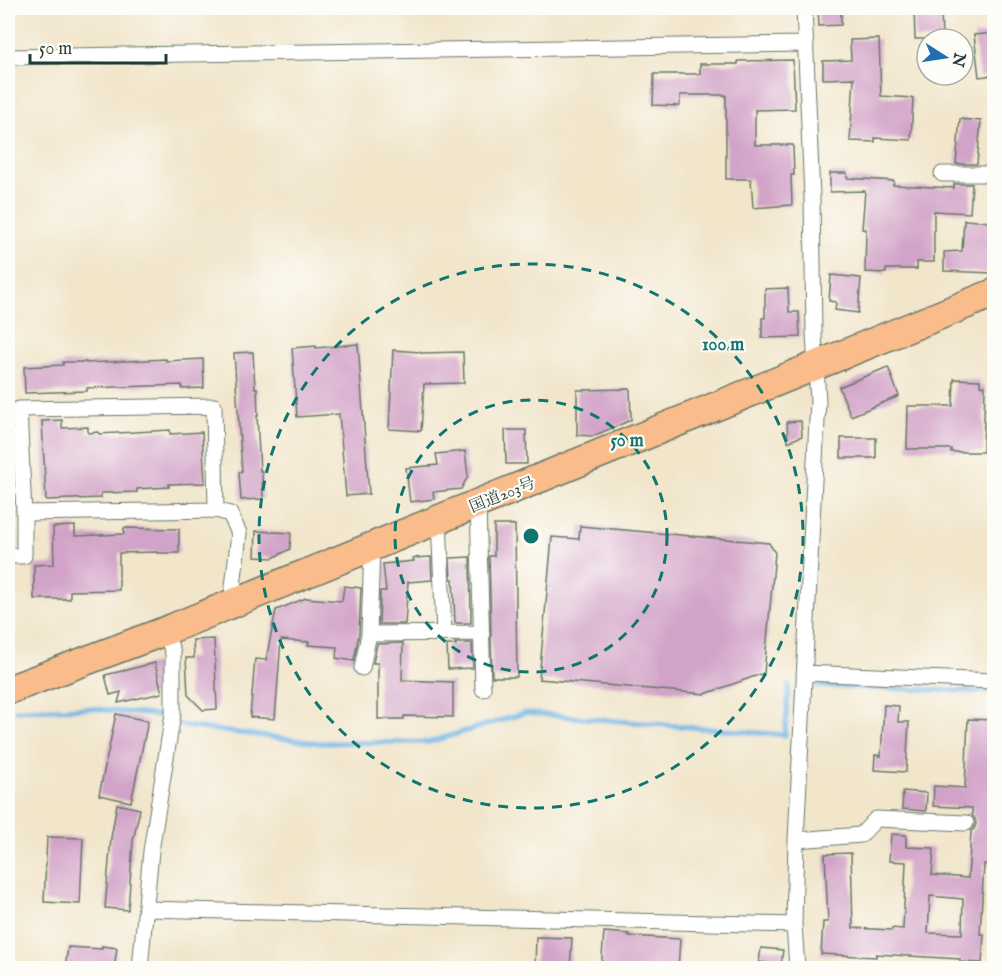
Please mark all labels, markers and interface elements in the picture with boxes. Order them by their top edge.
scale bar [30,27,166,65]
north arrow [915,27,975,87]
text: 50 m [39,38,72,61]
text: N [946,50,969,69]
text: 100 m [702,334,744,357]
text: 50 m [610,430,644,453]
street label: 国道203号 [467,474,539,518]
centre of rings [521,526,541,546]

